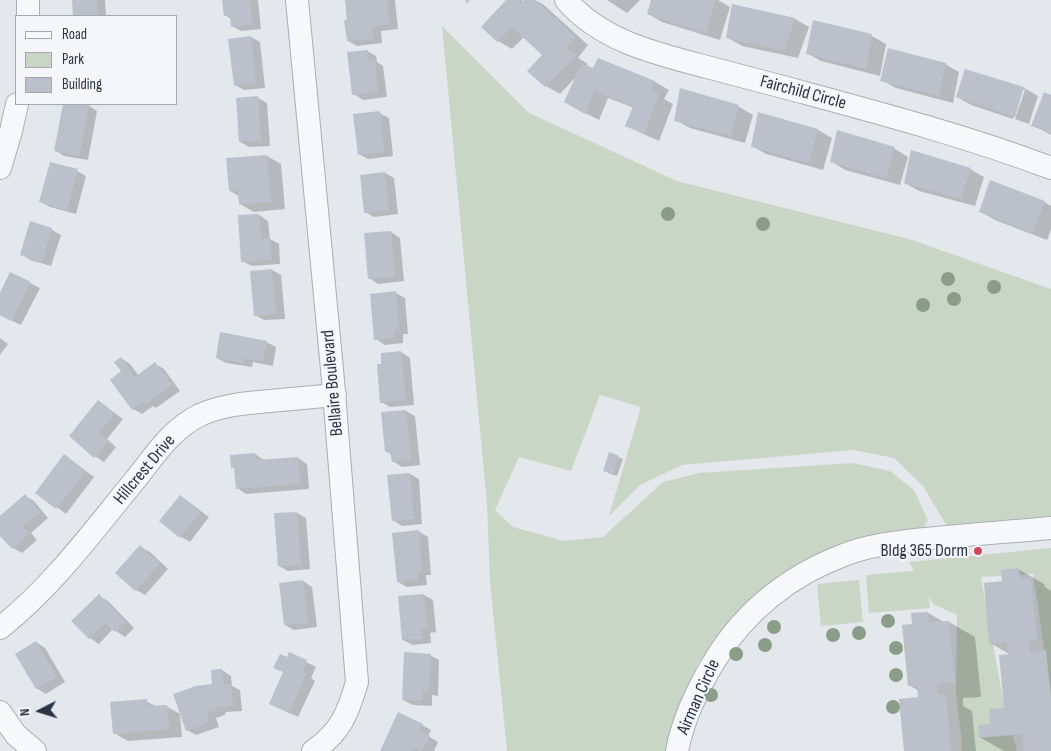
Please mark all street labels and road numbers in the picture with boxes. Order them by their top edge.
street label: Fairchild Circle [758,71,848,115]
street label: Bellaire Boulevard [318,329,348,437]
street label: Hillcrest Drive [110,431,180,509]
street label: Airman Circle [673,656,725,738]

